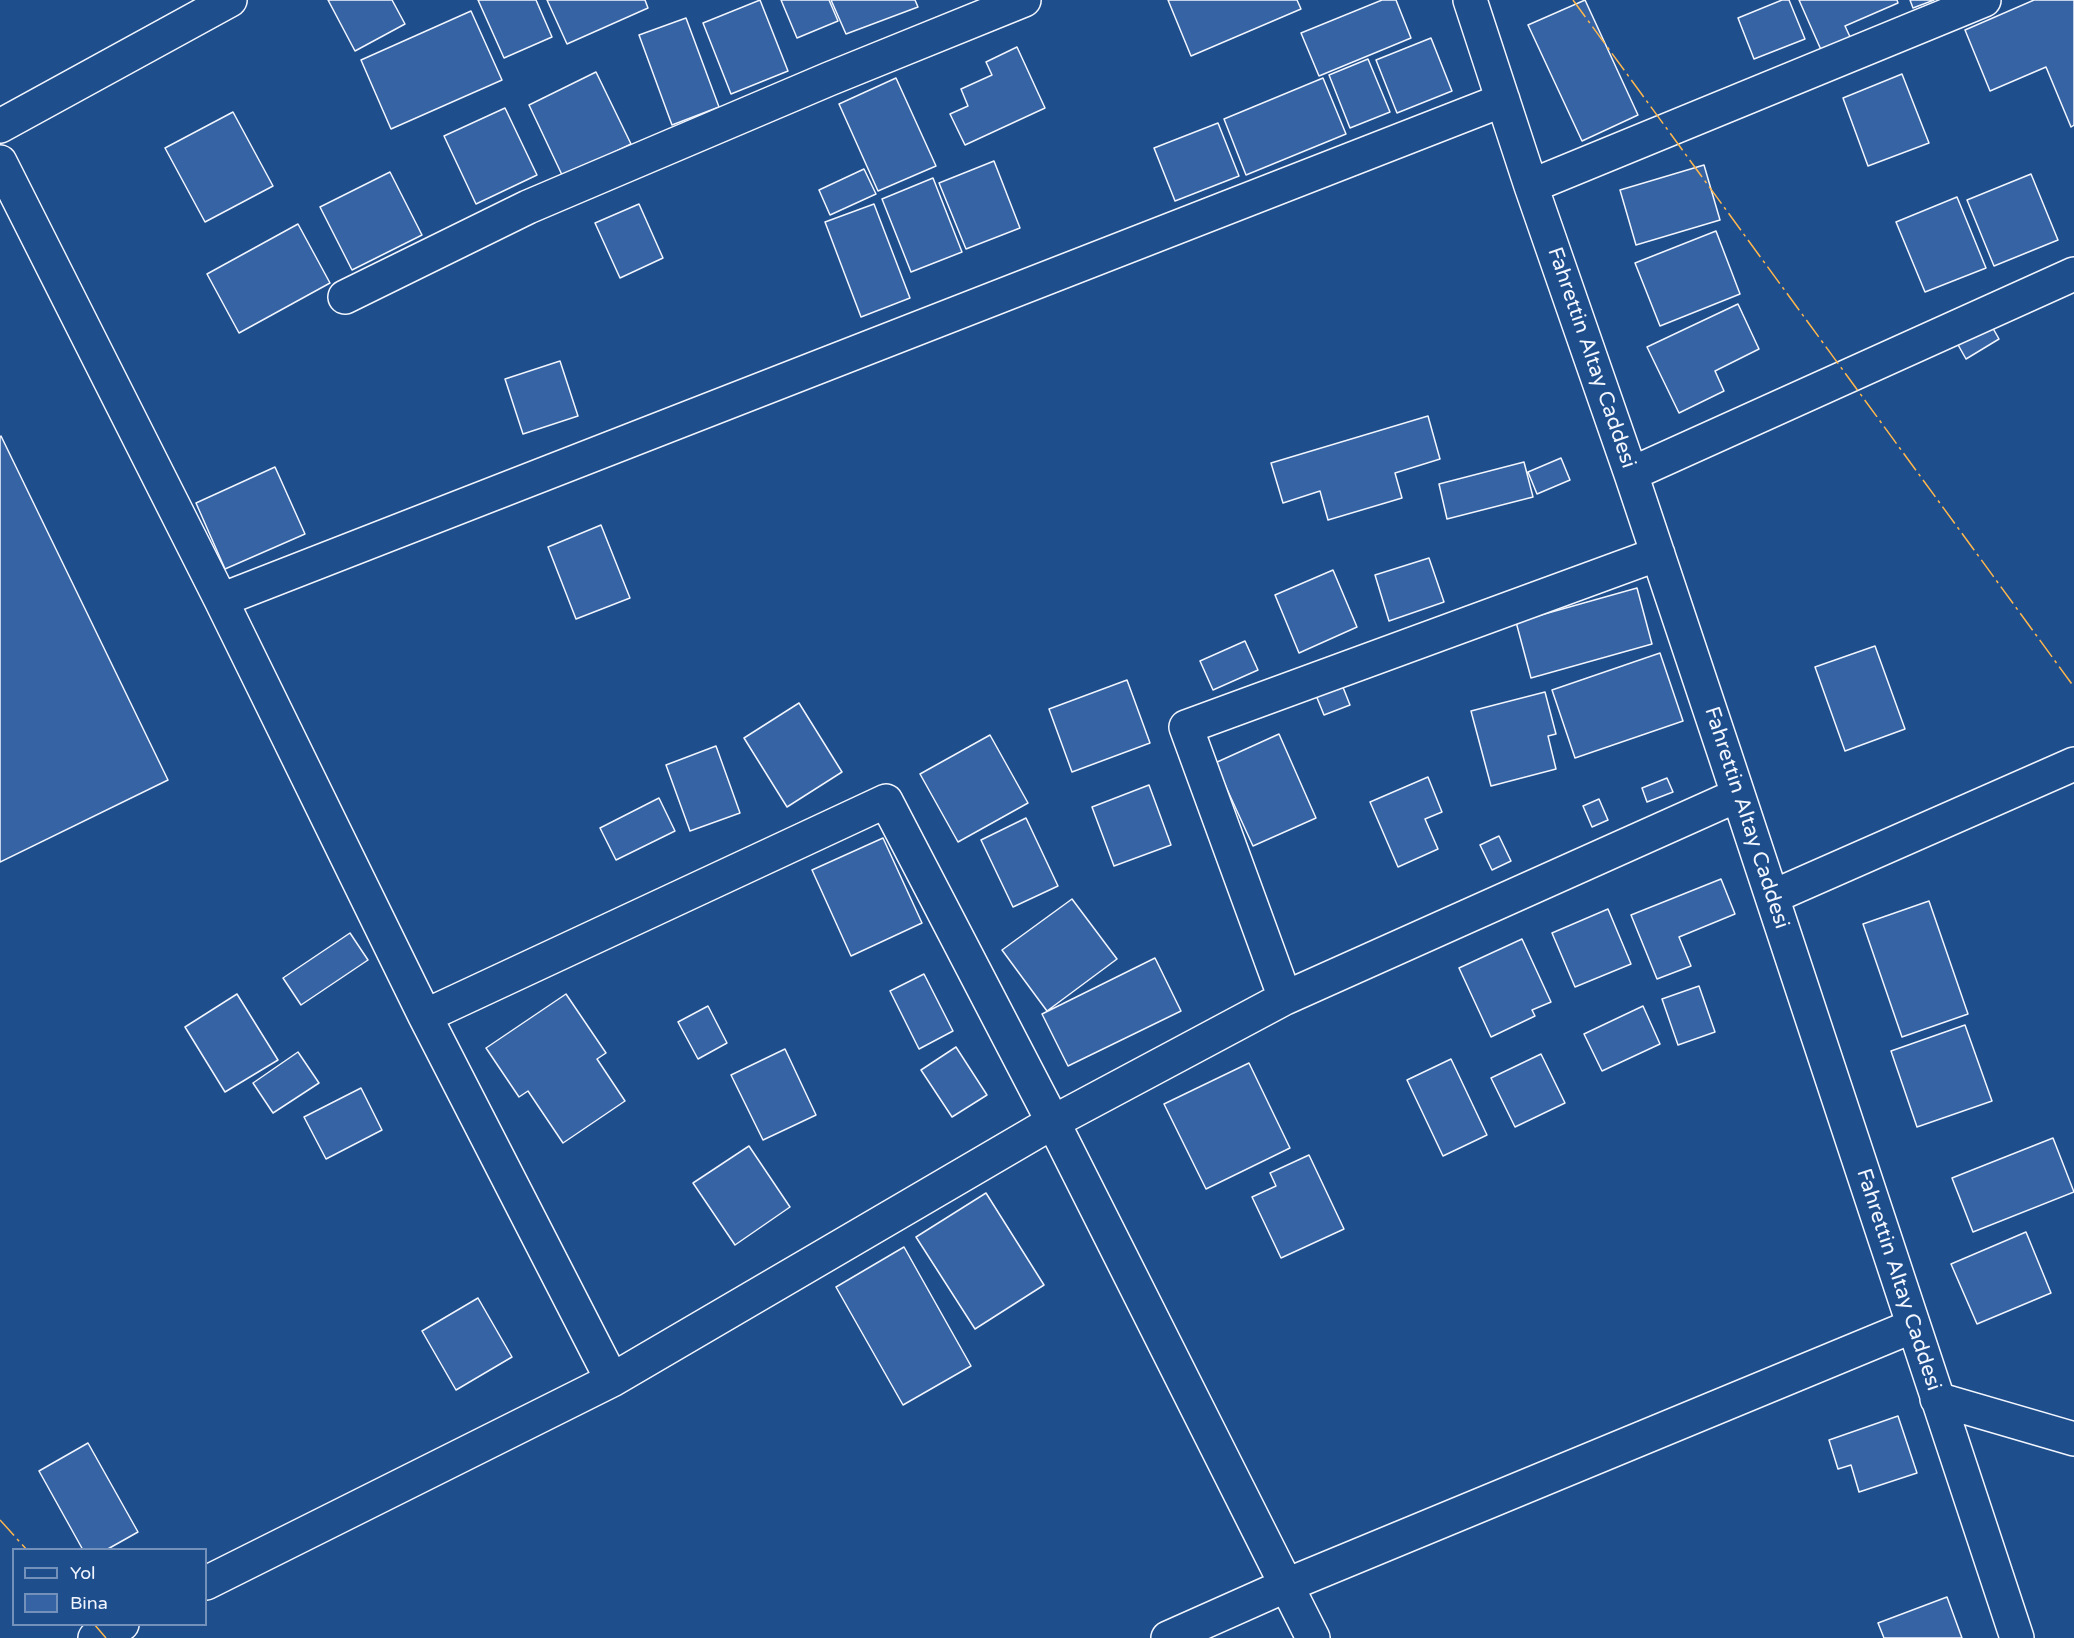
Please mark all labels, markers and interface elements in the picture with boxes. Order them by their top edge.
street label: Fahrettin Altay Caddesi [1541,244,1641,472]
street label: Fahrettin Altay Caddesi [1698,704,1794,932]
street label: Fahrettin Altay Caddesi [1850,1166,1946,1394]
legend [12,1548,207,1626]
text: Yol [70,1562,96,1584]
text: Bina [70,1592,108,1614]

